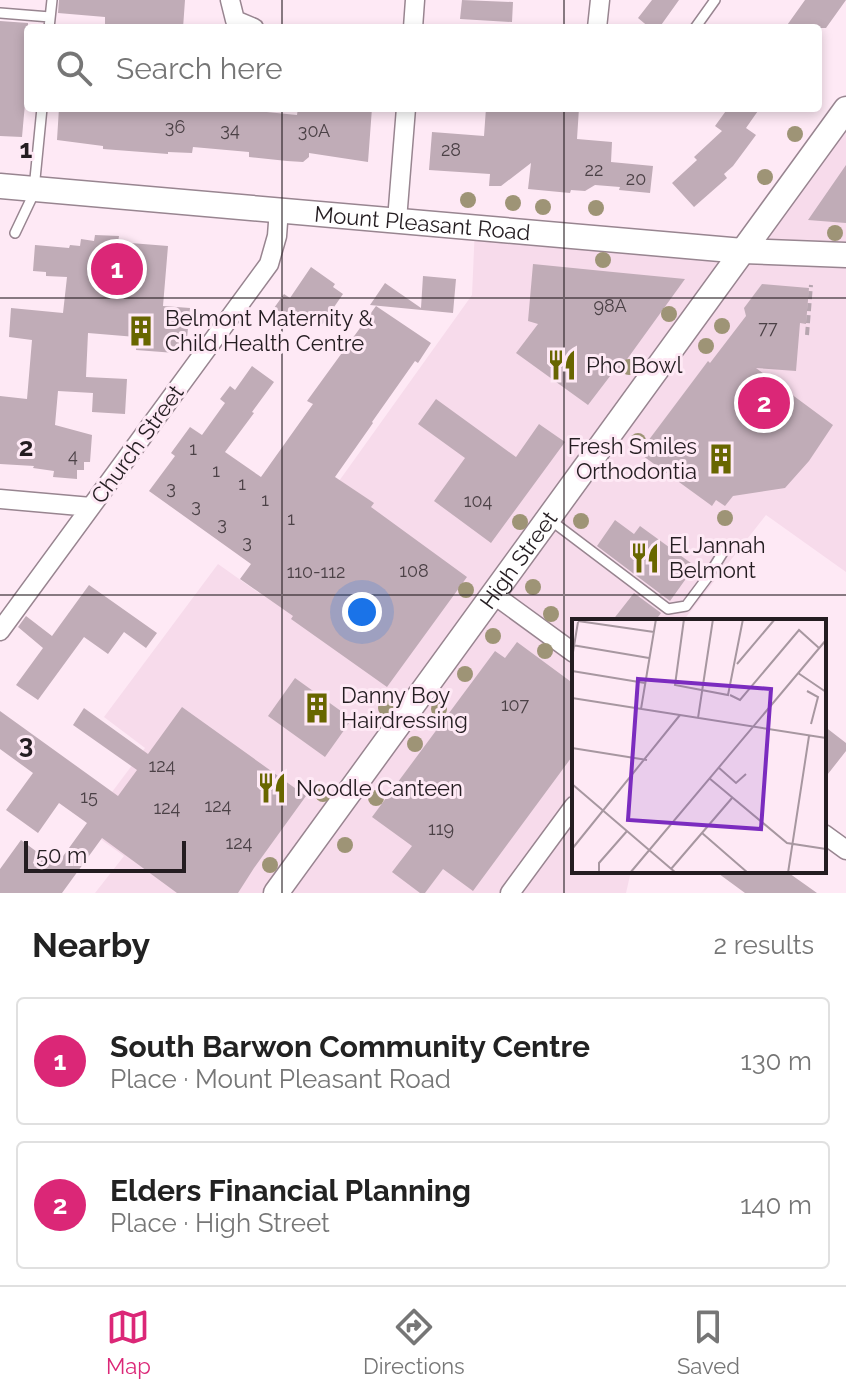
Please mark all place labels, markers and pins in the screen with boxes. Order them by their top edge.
pin: 1 [91,239,143,299]
place label: Belmont Maternity & Child Health Centre [165,305,373,356]
building icon: Belmont Maternity & Child Health Centre [124,314,158,348]
restaurant icon: Pho Bowl [545,348,579,382]
place label: Pho Bowl [586,352,682,378]
pin: 2 [738,373,790,433]
place label: Fresh Smiles Orthodontia [568,433,697,484]
building icon: Fresh Smiles Orthodontia [704,442,738,476]
place label: El Jannah Belmont [669,532,766,583]
restaurant icon: El Jannah Belmont [628,541,662,575]
place label: Danny Boy Hairdressing [341,682,468,733]
building icon: Danny Boy Hairdressing [300,691,334,725]
restaurant icon: Noodle Canteen [255,771,289,805]
place label: Noodle Canteen [296,775,463,801]

